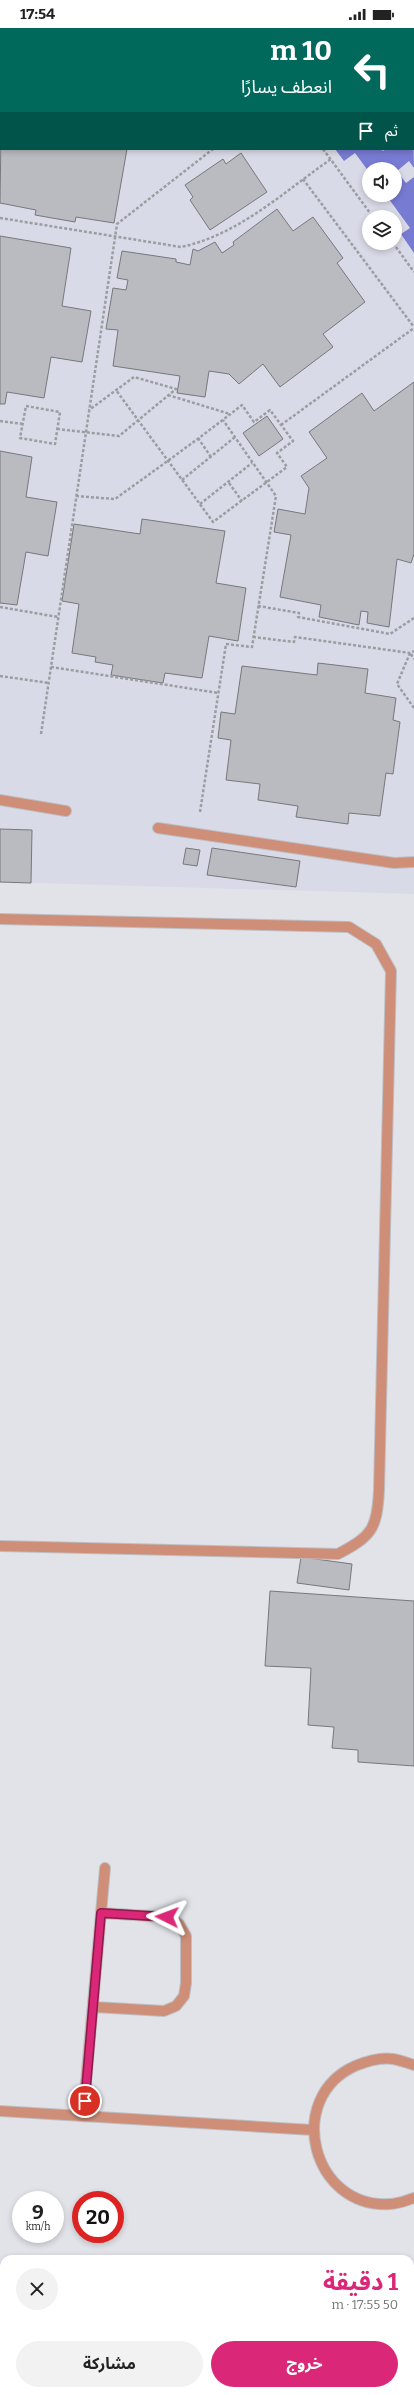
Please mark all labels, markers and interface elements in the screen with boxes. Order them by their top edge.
text: 17:54 [20,5,55,23]
text: 10 m [270,34,332,67]
icon: left [346,44,398,96]
text: انعطف يسارًا [241,76,332,98]
icon: arrive [355,120,377,142]
text: ثم [385,122,398,140]
map controls [362,162,402,250]
button: sound [362,162,402,202]
button: layers [362,210,402,250]
position arrow [146,1896,188,1938]
pin [68,2084,102,2118]
icon: arrive [74,2090,96,2112]
speed limit sign: 20 [72,2191,124,2243]
text: 9 [32,2200,44,2224]
text: km/h [26,2221,50,2233]
button: close [16,2268,58,2310]
text: 1 دقيقة [323,2268,398,2296]
text: 50 m · 17:55 [331,2297,398,2312]
button: مشاركة [16,2341,203,2387]
button: خروج [211,2341,398,2387]

